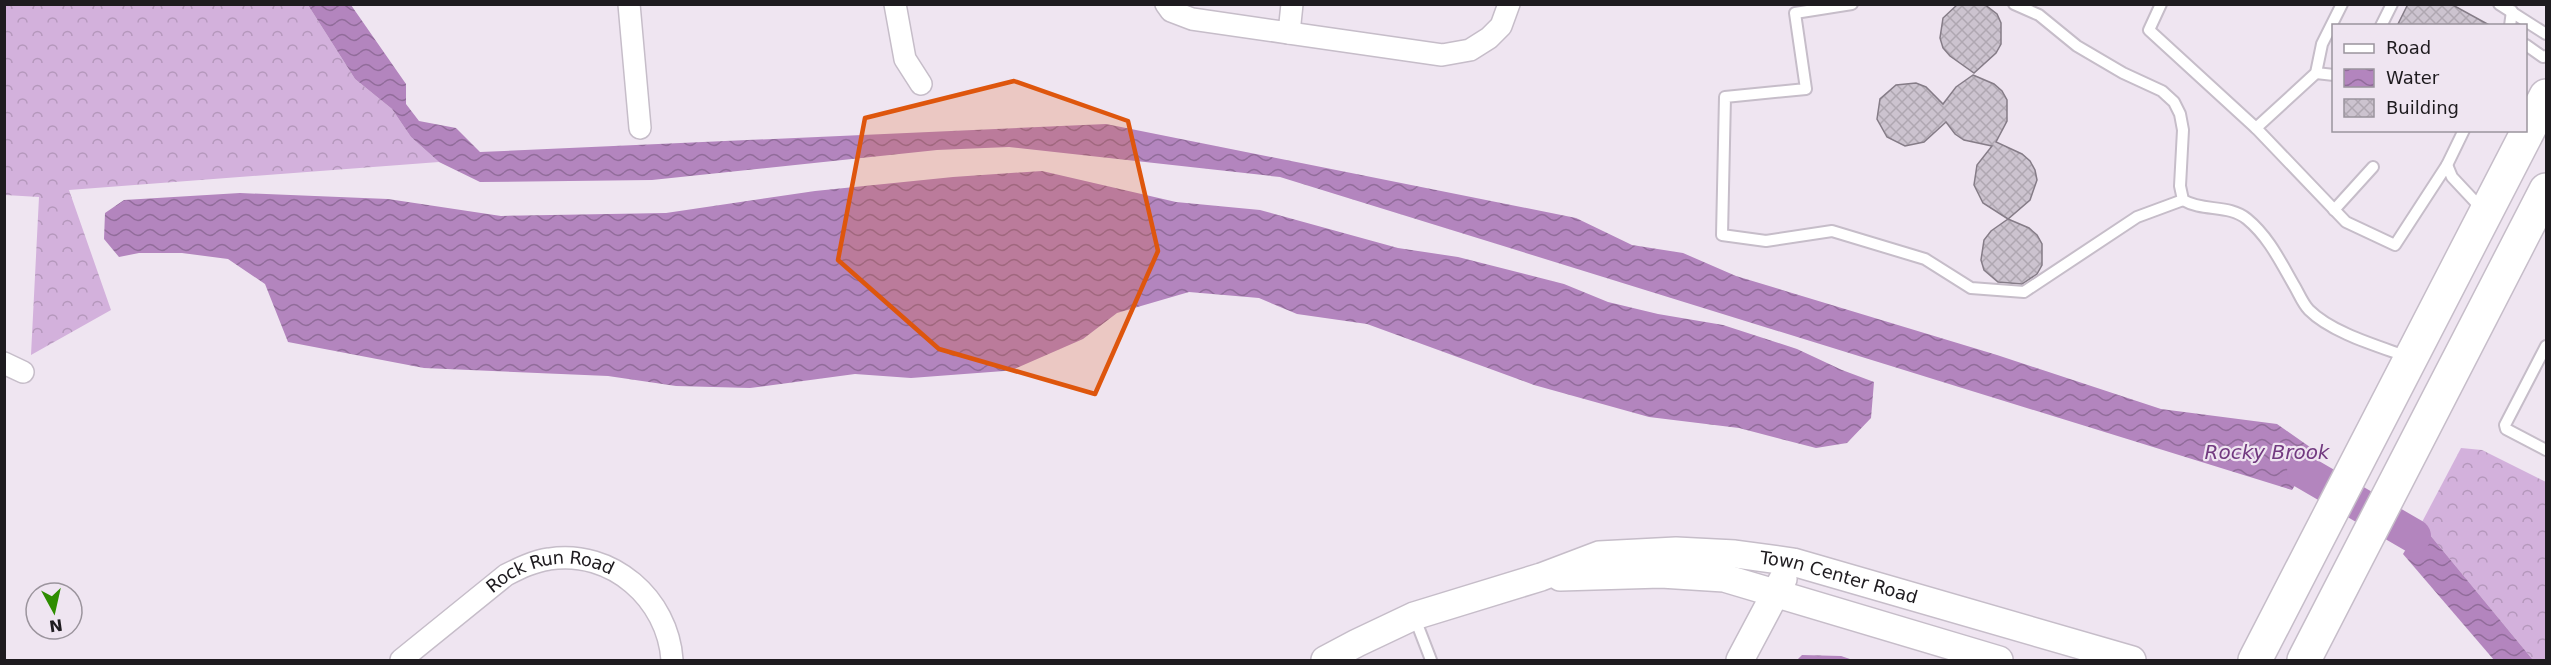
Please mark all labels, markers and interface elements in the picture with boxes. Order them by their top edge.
legend [2332,24,2527,132]
text: Road [2386,37,2431,58]
text: Water [2386,67,2440,88]
text: Building [2386,97,2459,118]
water label: Rocky Brook [2205,440,2331,464]
street label: Town Center Road [1758,546,1920,608]
street label: Rock Run Road [482,547,618,597]
north arrow [24,581,84,641]
text: N [48,615,64,636]

